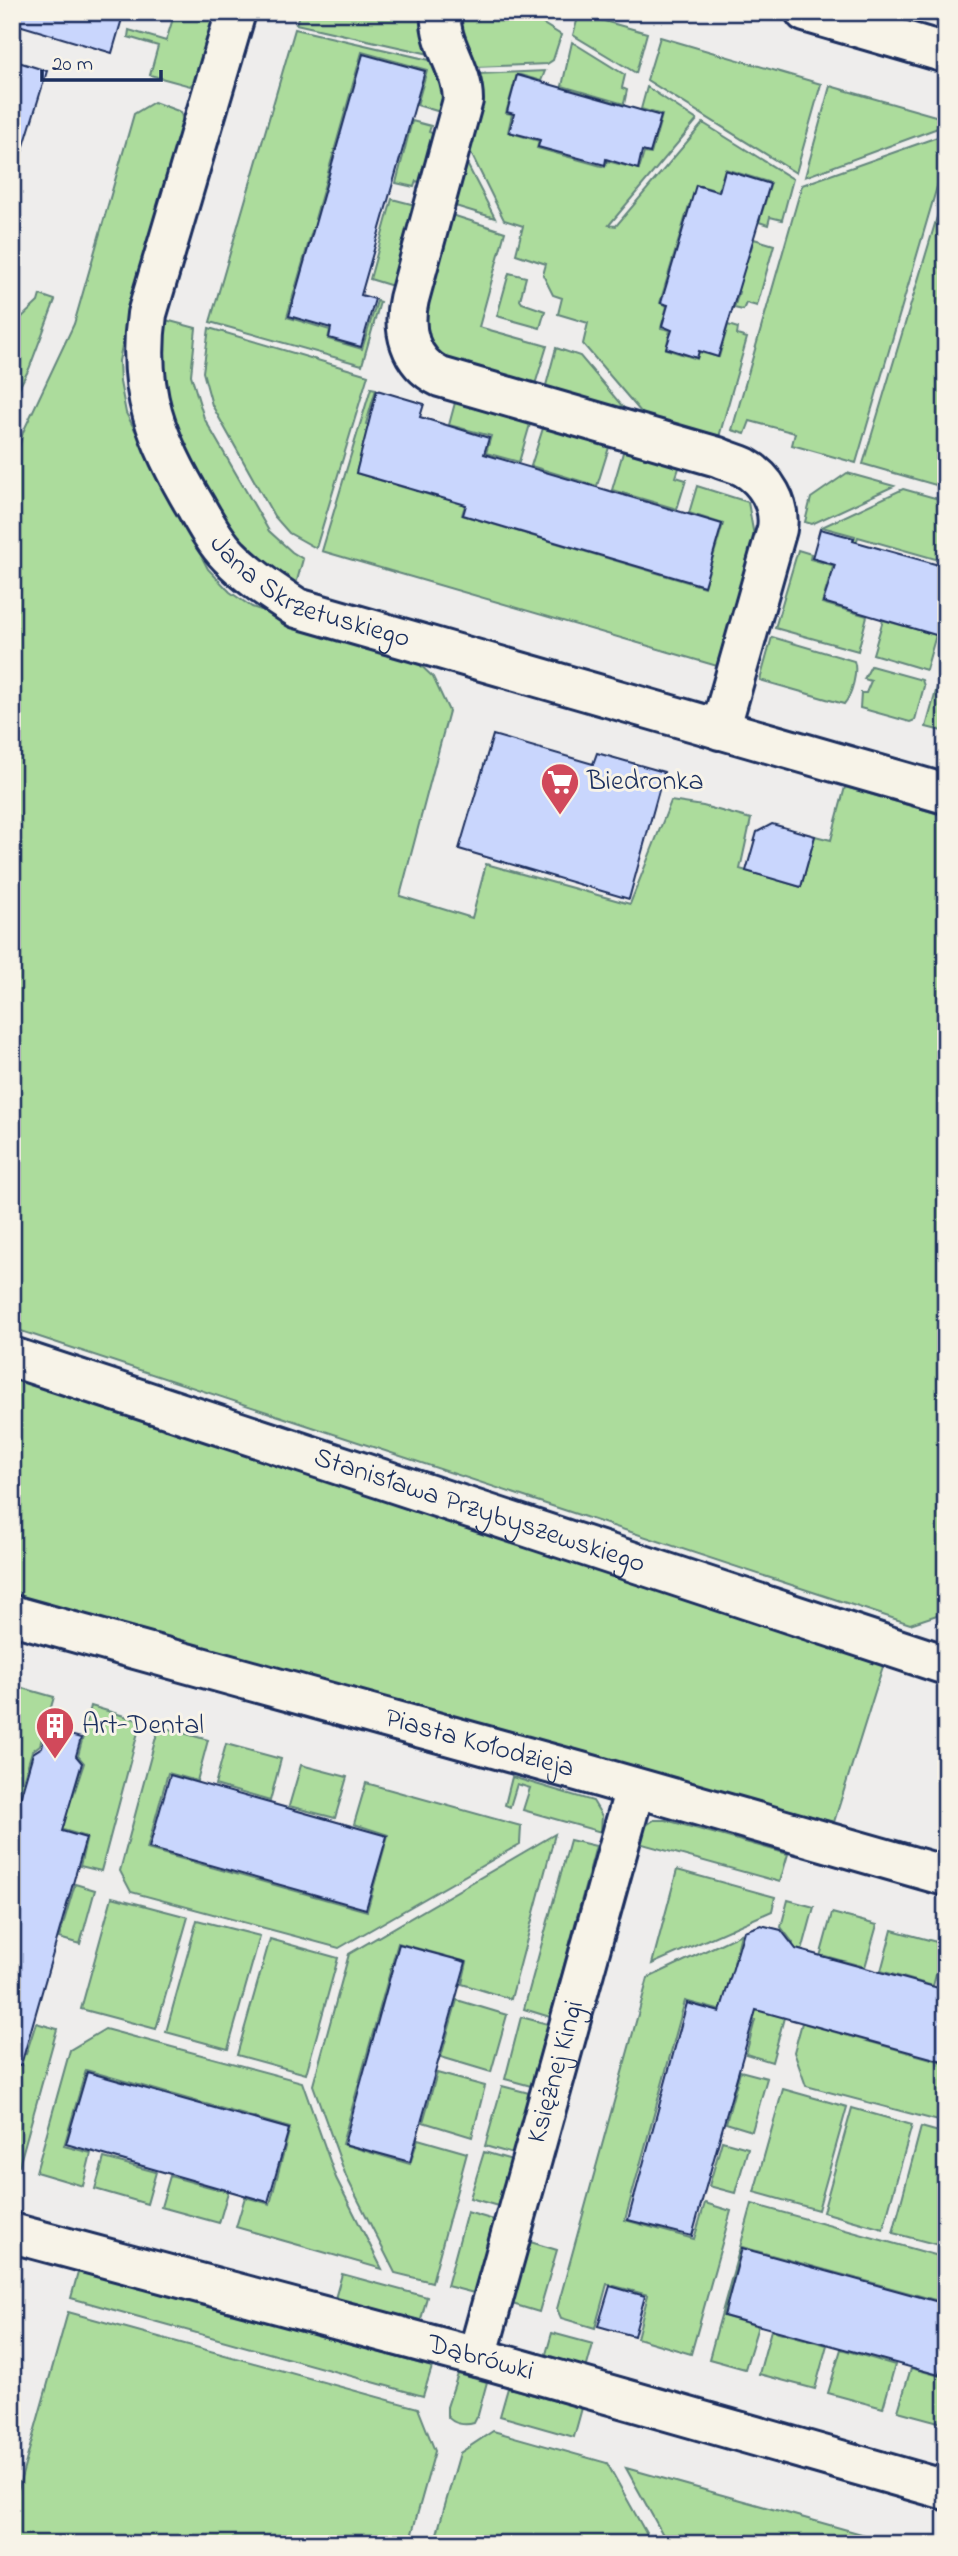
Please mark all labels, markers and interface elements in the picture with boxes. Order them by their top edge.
scale bar [42,38,161,82]
text: 20 m [52,50,93,80]
street label: Jana Skrzetuskiego [199,527,415,660]
supermarket icon: Biedronka [539,761,581,816]
place label: Biedronka [586,762,704,803]
street label: Stanisława Przybyszewskiego [308,1437,650,1585]
street label: Piasta Kołodzieja [380,1698,579,1790]
building icon: Art-Dental [34,1705,76,1760]
place label: Art-Dental [82,1706,204,1747]
street label: Księżnej Kingi [517,1996,596,2148]
street label: Dąbrówki [422,2324,539,2393]

